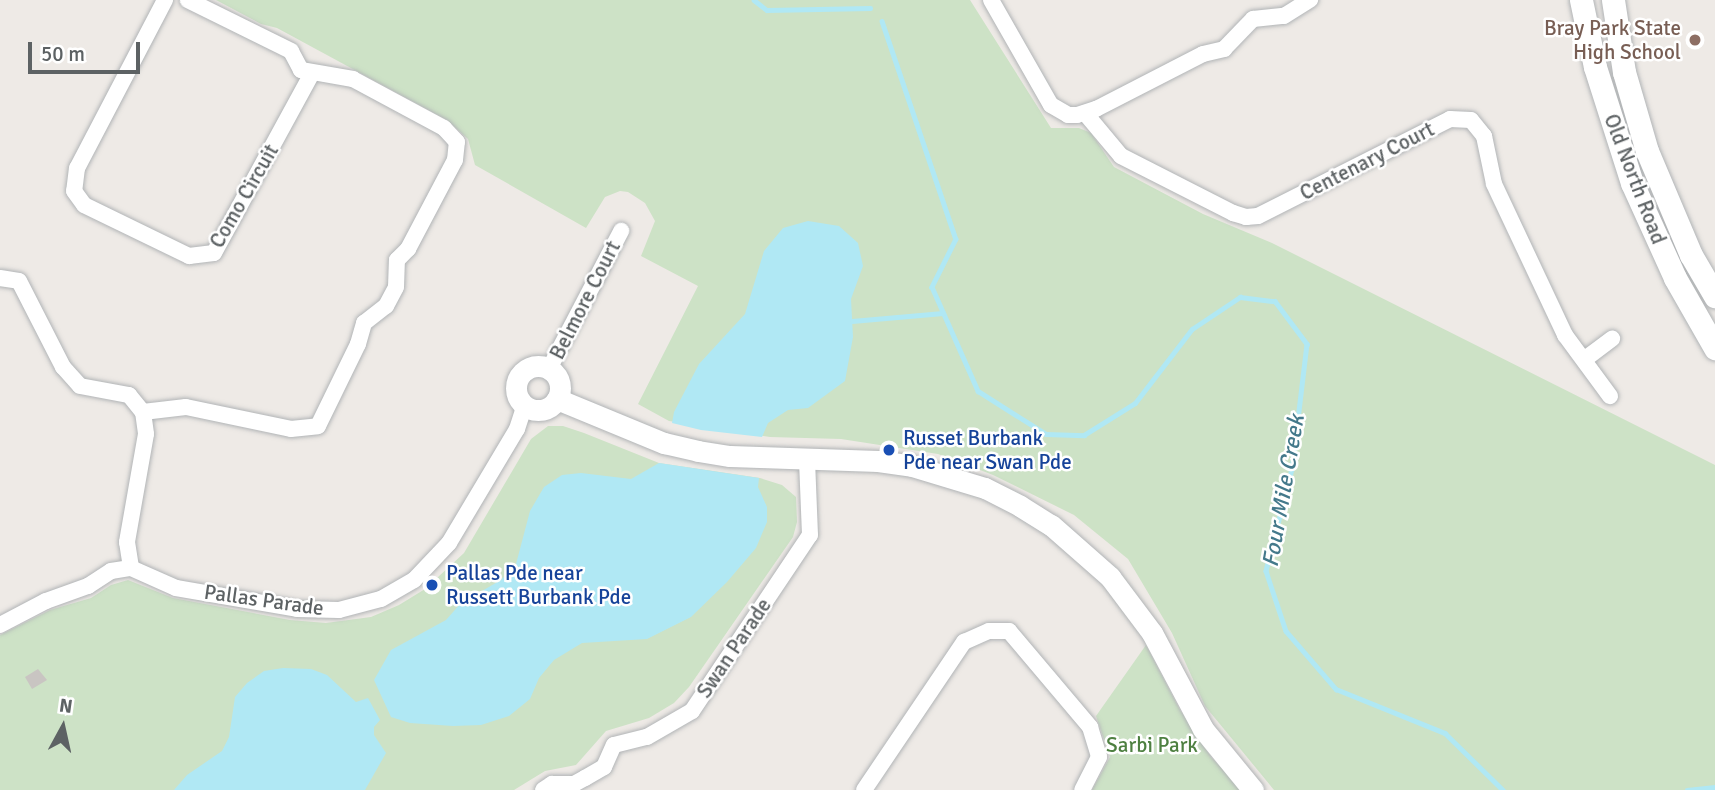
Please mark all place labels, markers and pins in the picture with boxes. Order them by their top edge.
place label: Bray Park State High School [1544,15,1681,65]
marker: Bray Park State High School [1687,32,1703,48]
place label: Russet Burbank Pde near Swan Pde [903,425,1072,475]
marker: Russet Burbank Pde near Swan Pde [881,442,897,458]
place label: Pallas Pde near Russett Burbank Pde [446,560,631,610]
marker: Pallas Pde near Russett Burbank Pde [424,577,440,593]

